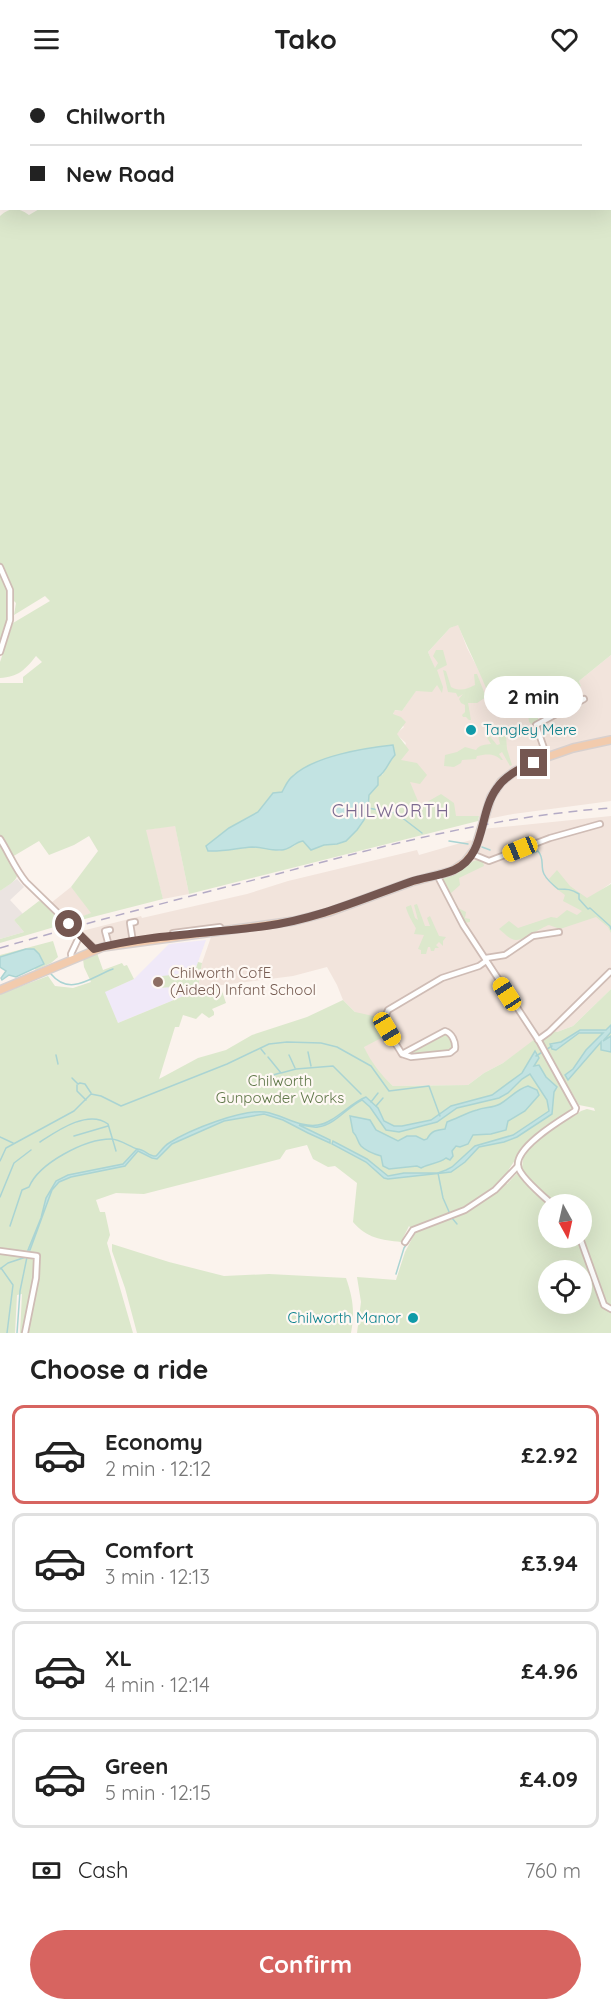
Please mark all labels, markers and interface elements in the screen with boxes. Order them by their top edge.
text: Tako [274,22,337,56]
icon: menu [30,23,63,56]
icon: heart [548,23,581,56]
text: Chilworth [66,102,166,130]
text: New Road [66,160,175,188]
callout: 2 min [484,676,584,718]
text: 2 min [507,684,560,709]
place label: Tangley Mere [483,720,577,739]
marker: Tangley Mere [464,723,478,737]
route end [520,749,547,776]
district label: CHILWORTH [332,799,450,822]
car [500,834,540,864]
route start [55,910,82,937]
place label: Chilworth CofE (Aided) Infant School [170,963,316,999]
car [490,974,524,1014]
marker: Chilworth CofE (Aided) Infant School [151,975,165,989]
car [370,1009,404,1049]
park label: Chilworth Gunpowder Works [216,1071,344,1107]
north arrow [538,1194,592,1248]
map controls [538,1194,592,1314]
button: locate [538,1260,592,1314]
place label: Chilworth Manor [287,1308,401,1327]
marker: Chilworth Manor [406,1311,420,1325]
text: Choose a ride [30,1352,208,1386]
icon: car [33,1428,87,1482]
text: Economy [105,1428,203,1456]
text: £2.92 [521,1441,578,1469]
text: 2 min · 12:12 [105,1456,211,1481]
icon: car [33,1536,87,1590]
text: Comfort [105,1536,194,1564]
text: £3.94 [522,1549,578,1577]
text: 3 min · 12:13 [105,1564,210,1589]
icon: car [33,1644,87,1698]
text: XL [105,1644,132,1672]
text: £4.96 [521,1657,578,1685]
text: 4 min · 12:14 [105,1672,210,1697]
icon: car [33,1752,87,1806]
text: Green [105,1752,168,1780]
text: £4.09 [520,1765,578,1793]
text: 5 min · 12:15 [105,1780,211,1805]
icon: cash [30,1854,63,1887]
text: Cash [78,1856,129,1884]
text: 760 m [525,1858,581,1883]
button: Confirm [30,1930,581,1999]

